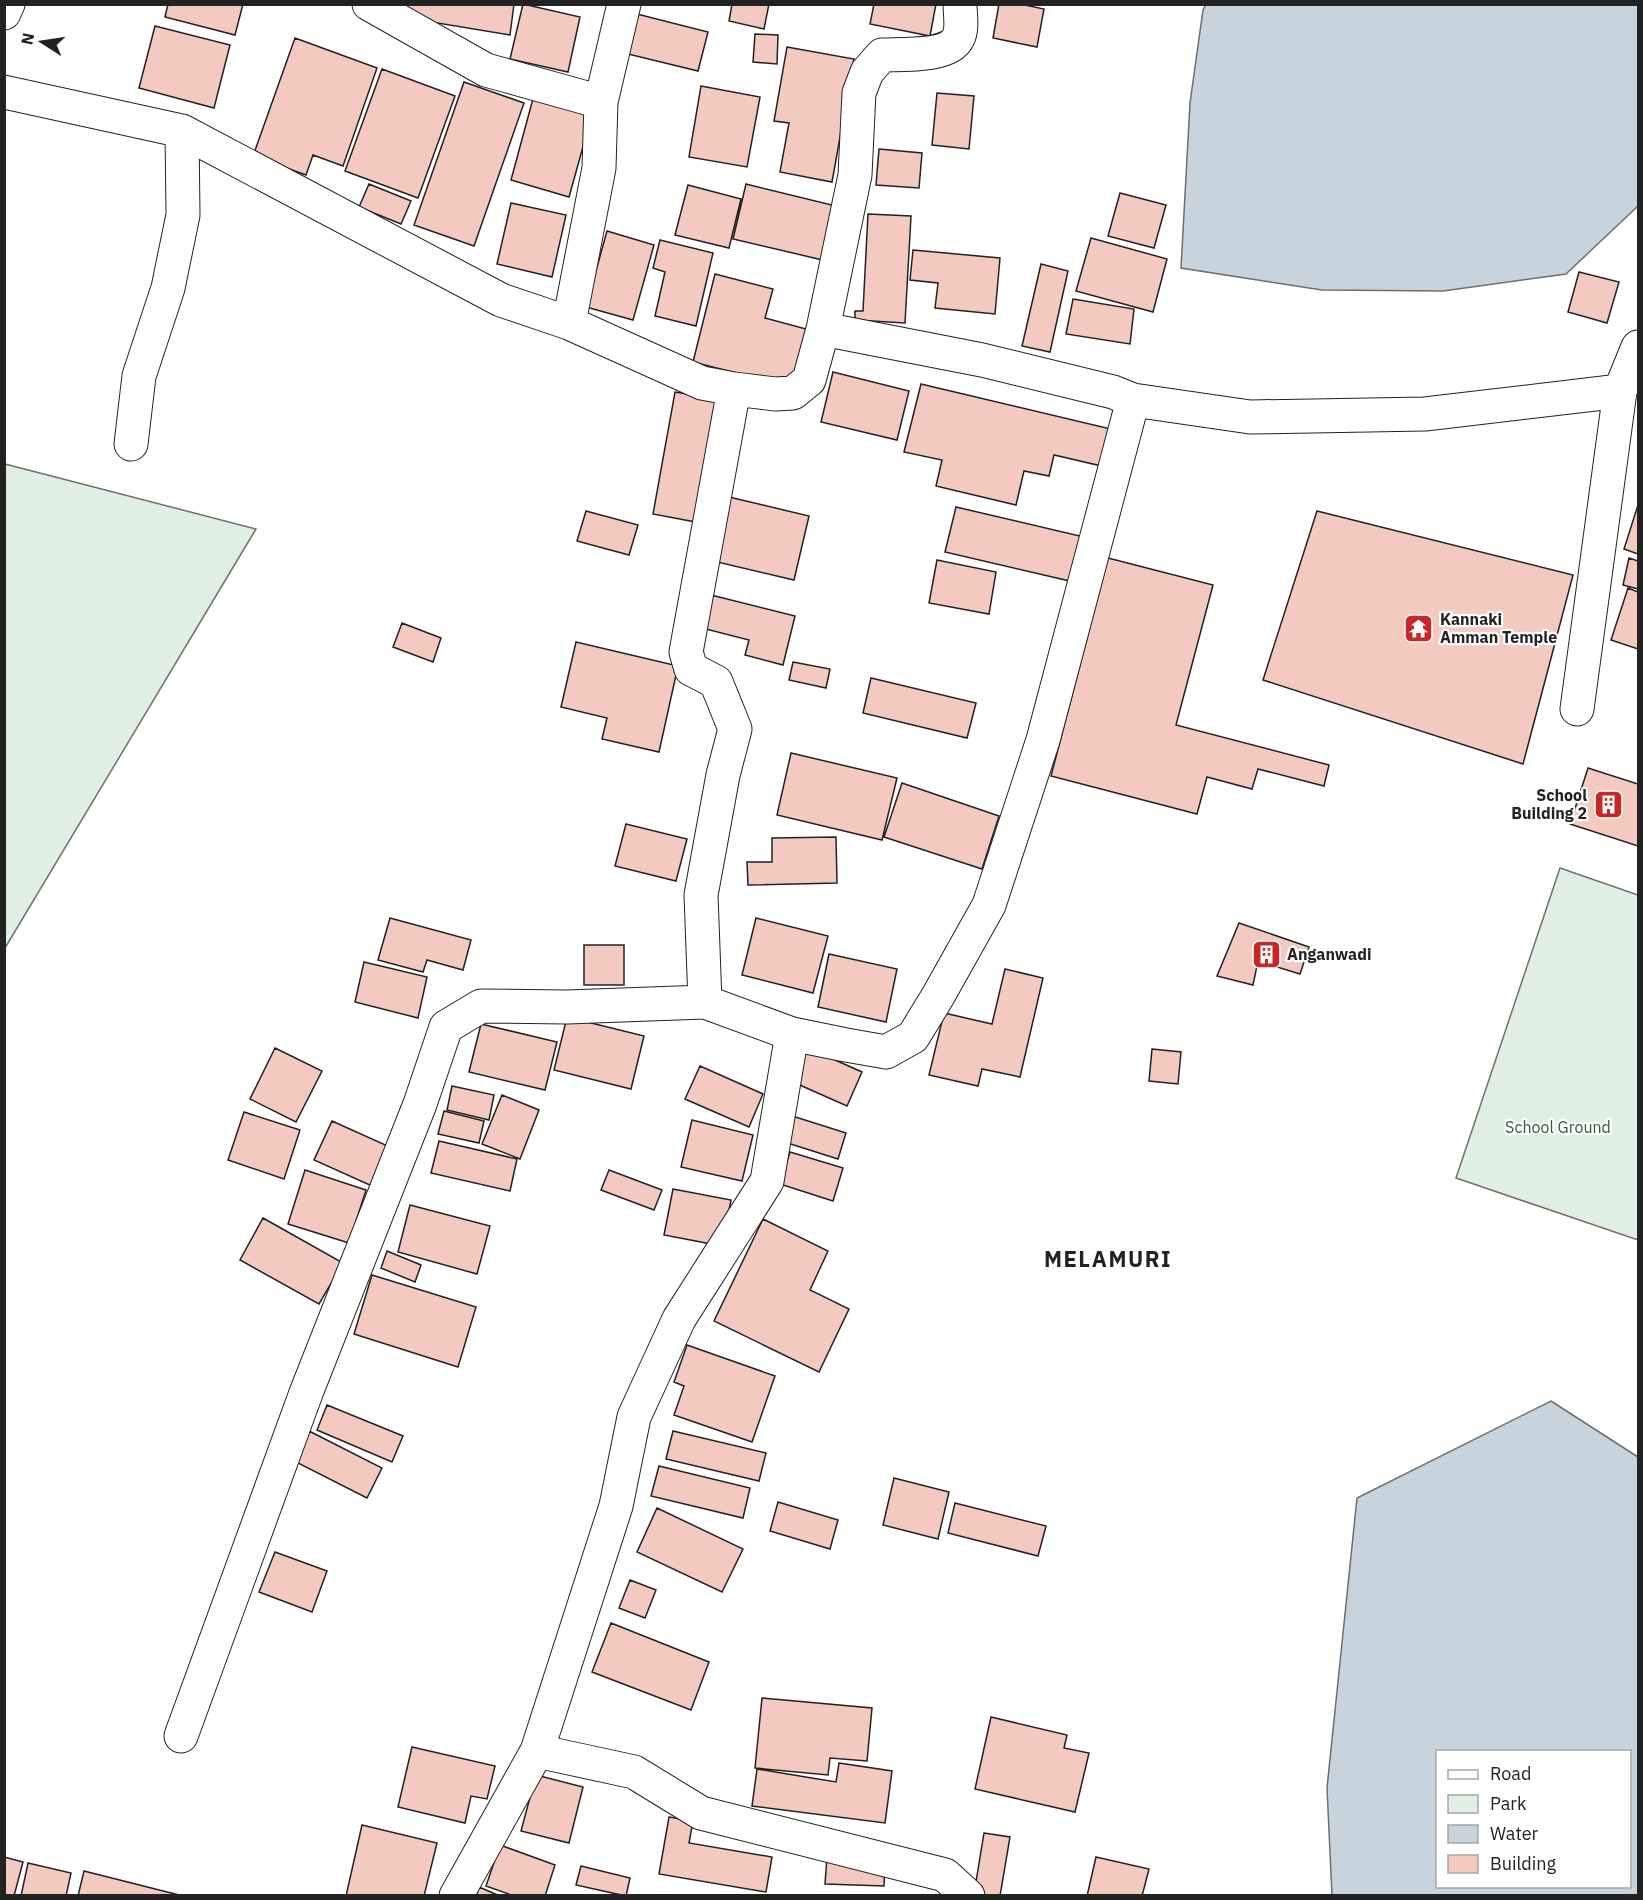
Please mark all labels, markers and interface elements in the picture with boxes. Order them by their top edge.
north arrow [12,12,72,72]
text: N [16,31,38,47]
place label: Kannaki Amman Temple [1440,609,1557,647]
temple icon: Kannaki Amman Temple [1403,612,1435,644]
place label: School Building 2 [1511,785,1587,823]
building icon: School Building 2 [1592,788,1624,820]
building icon: Anganwadi [1250,938,1282,970]
place label: Anganwadi [1287,944,1371,964]
park label: School Ground [1505,1117,1611,1137]
district label: MELAMURI [1044,1244,1172,1273]
legend [1436,1750,1631,1888]
text: Road [1490,1762,1531,1785]
text: Park [1490,1792,1527,1815]
text: Water [1490,1822,1539,1845]
text: Building [1490,1852,1557,1875]

